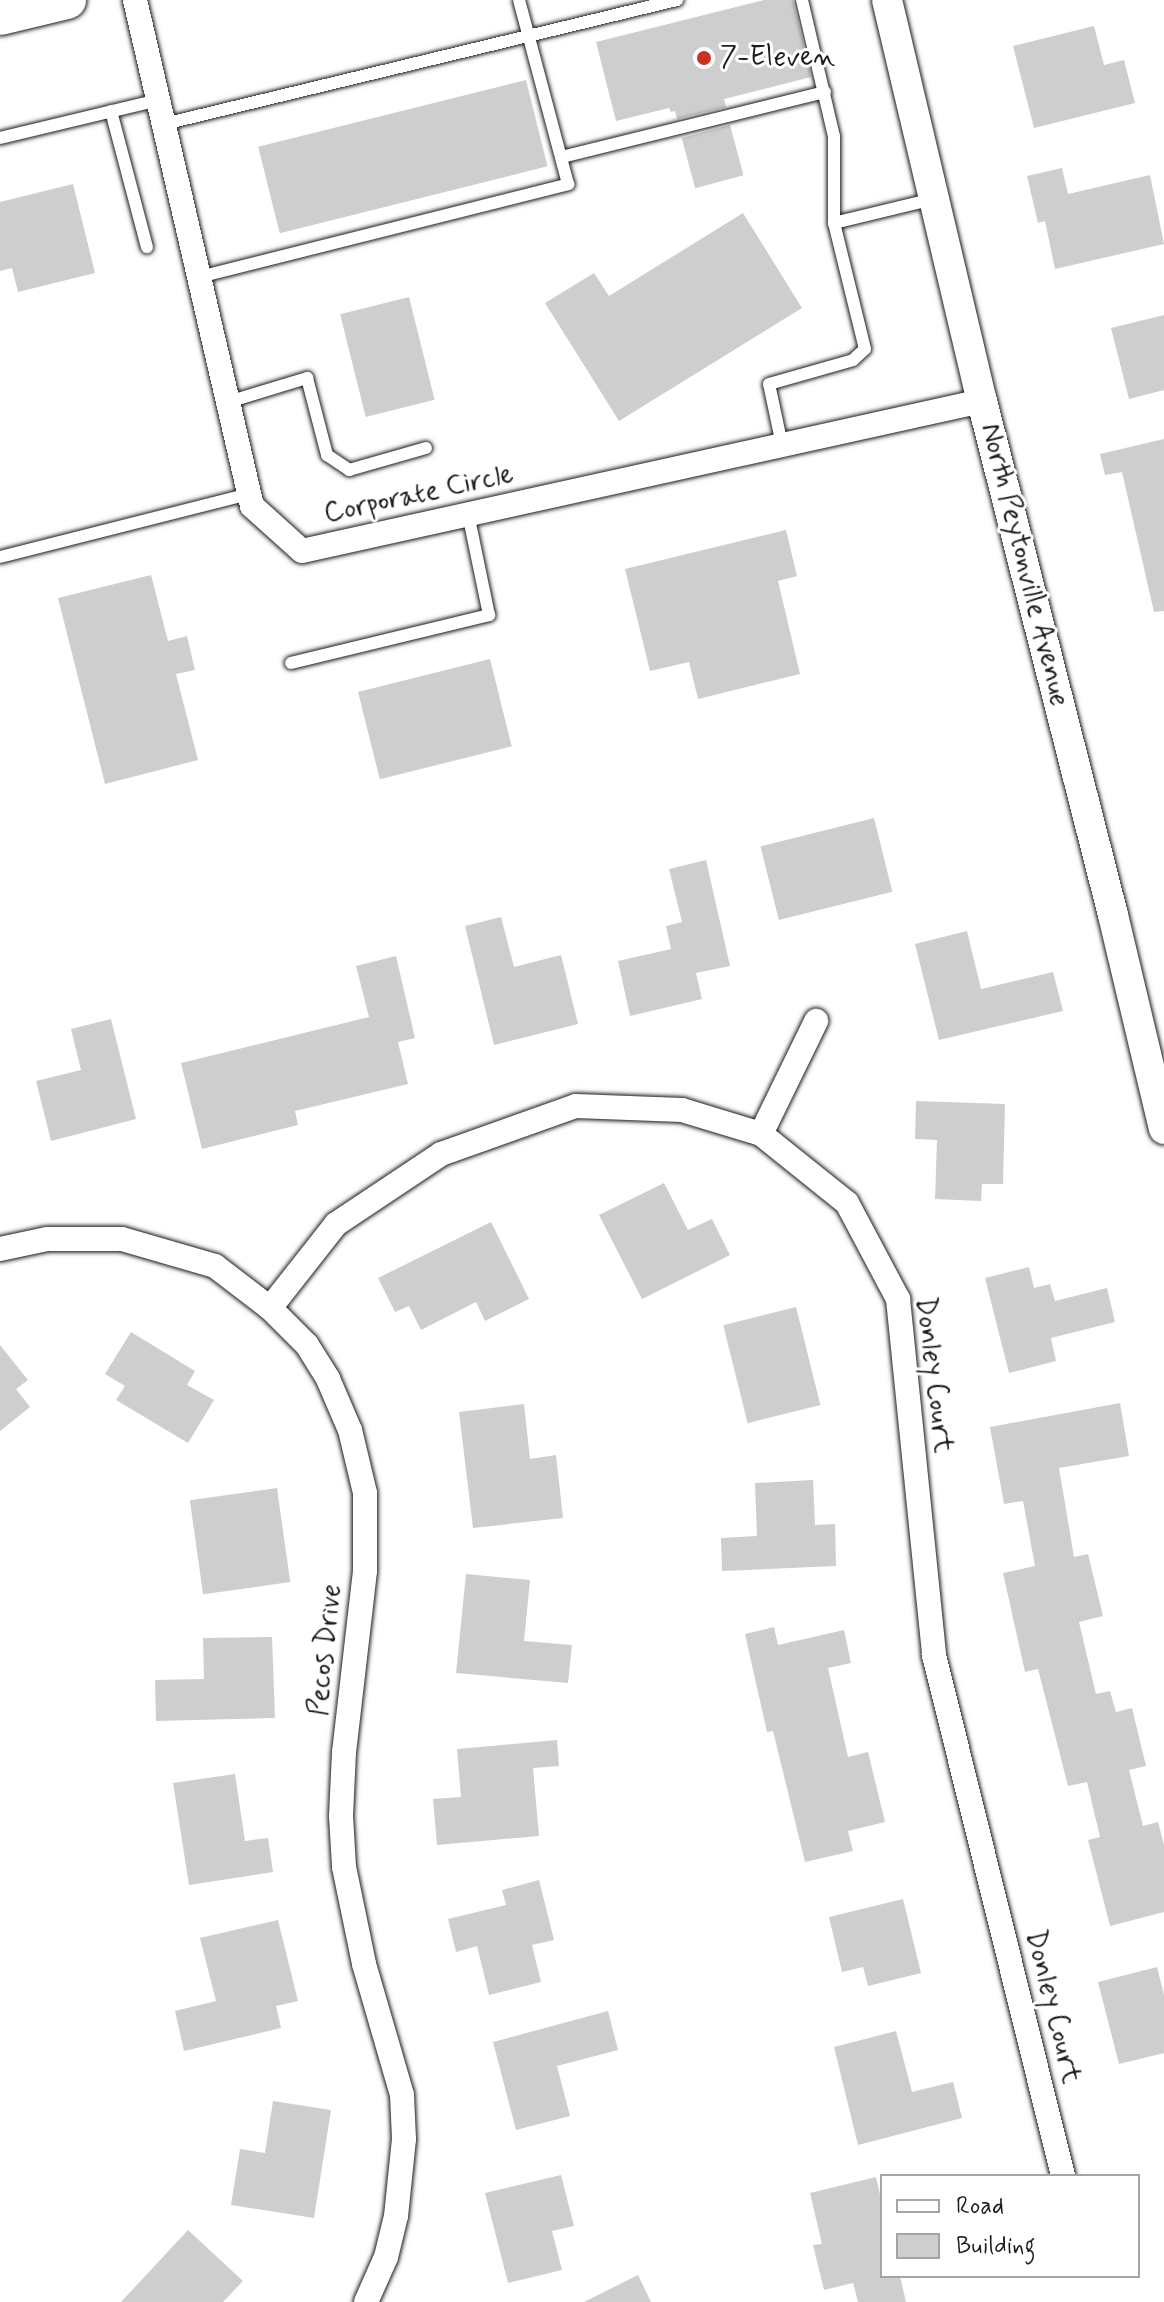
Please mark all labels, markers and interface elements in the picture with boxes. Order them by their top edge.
place label: 7-Eleven [720,41,835,75]
marker: 7-Eleven [695,49,713,67]
street label: North Peytonville Avenue [972,418,1076,712]
street label: Corporate Circle [321,458,517,532]
street label: Donley Court [907,1296,959,1454]
street label: Pecos Drive [302,1582,350,1718]
street label: Donley Court [1017,1928,1087,2086]
legend [880,2174,1140,2278]
text: Road [956,2191,1004,2222]
text: Building [956,2231,1036,2262]

